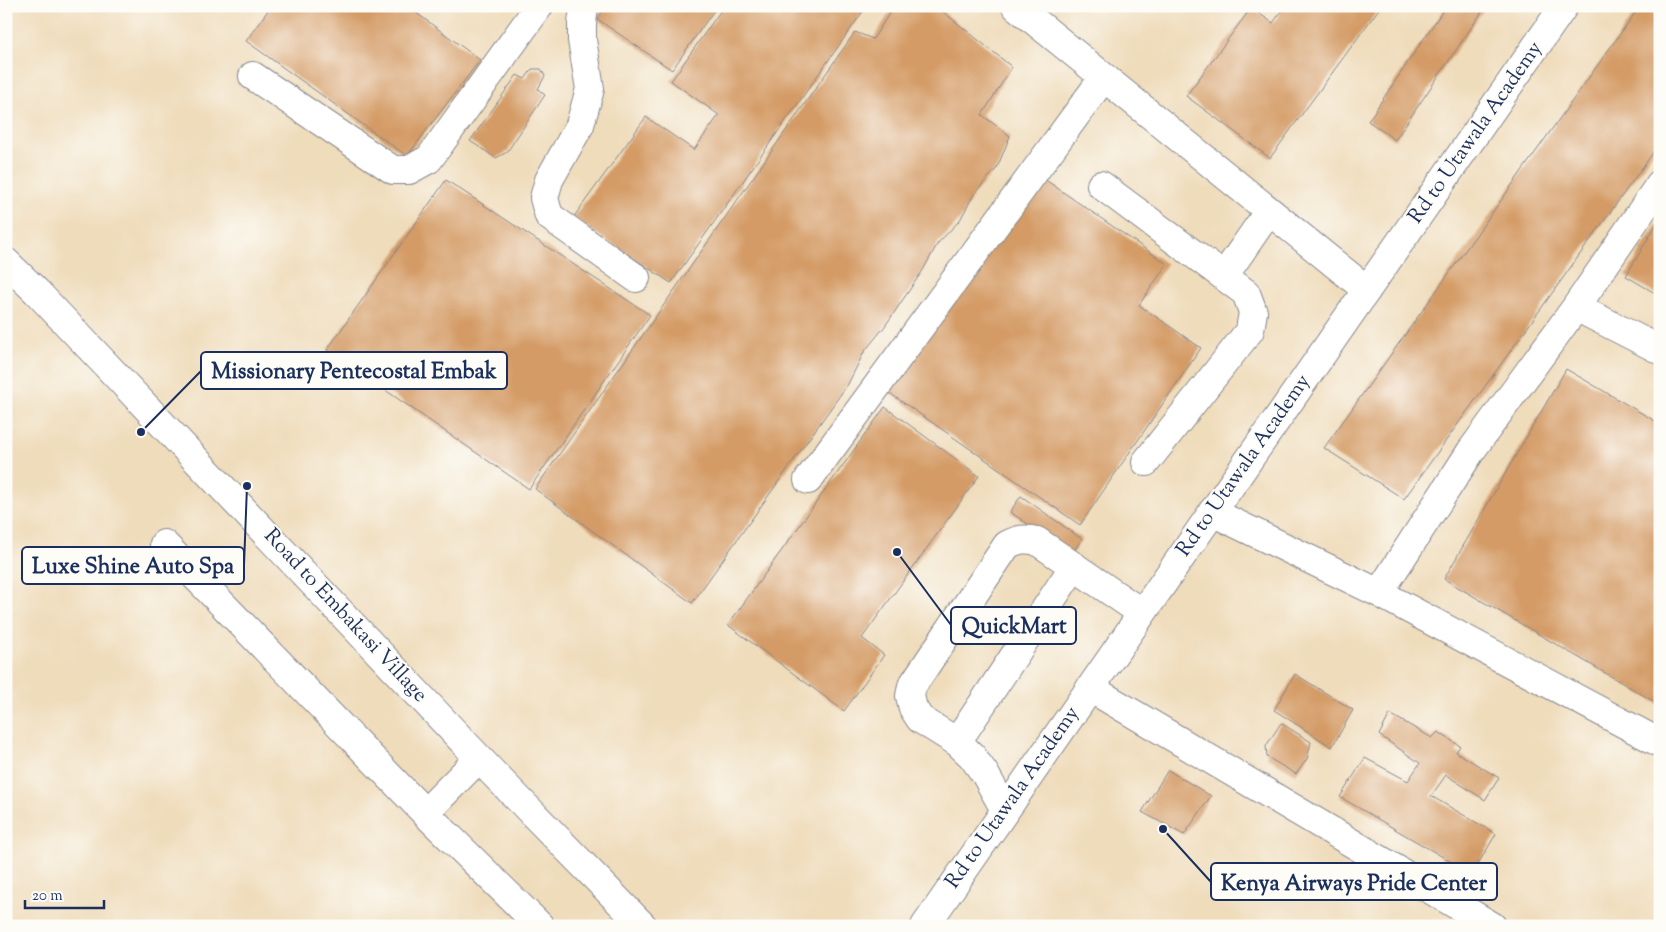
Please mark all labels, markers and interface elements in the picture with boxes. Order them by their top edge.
street label: Rd to Utawala Academy [1402,35,1551,230]
callout: Missionary Pentecostal Embak [201,352,507,389]
text: Missionary Pentecostal Embak [211,357,497,389]
street label: Rd to Utawala Academy [1170,368,1319,563]
street label: Road to Embakasi Village [256,522,434,710]
callout: Luxe Shine Auto Spa [22,547,244,584]
text: Luxe Shine Auto Spa [32,552,235,584]
callout: QuickMart [951,607,1076,644]
text: QuickMart [962,612,1067,644]
street label: Rd to Utawala Academy [939,700,1088,895]
callout: Kenya Airways Pride Center [1211,863,1497,900]
text: Kenya Airways Pride Center [1221,869,1488,901]
scale bar [25,877,104,909]
text: 20 m [32,886,63,907]

